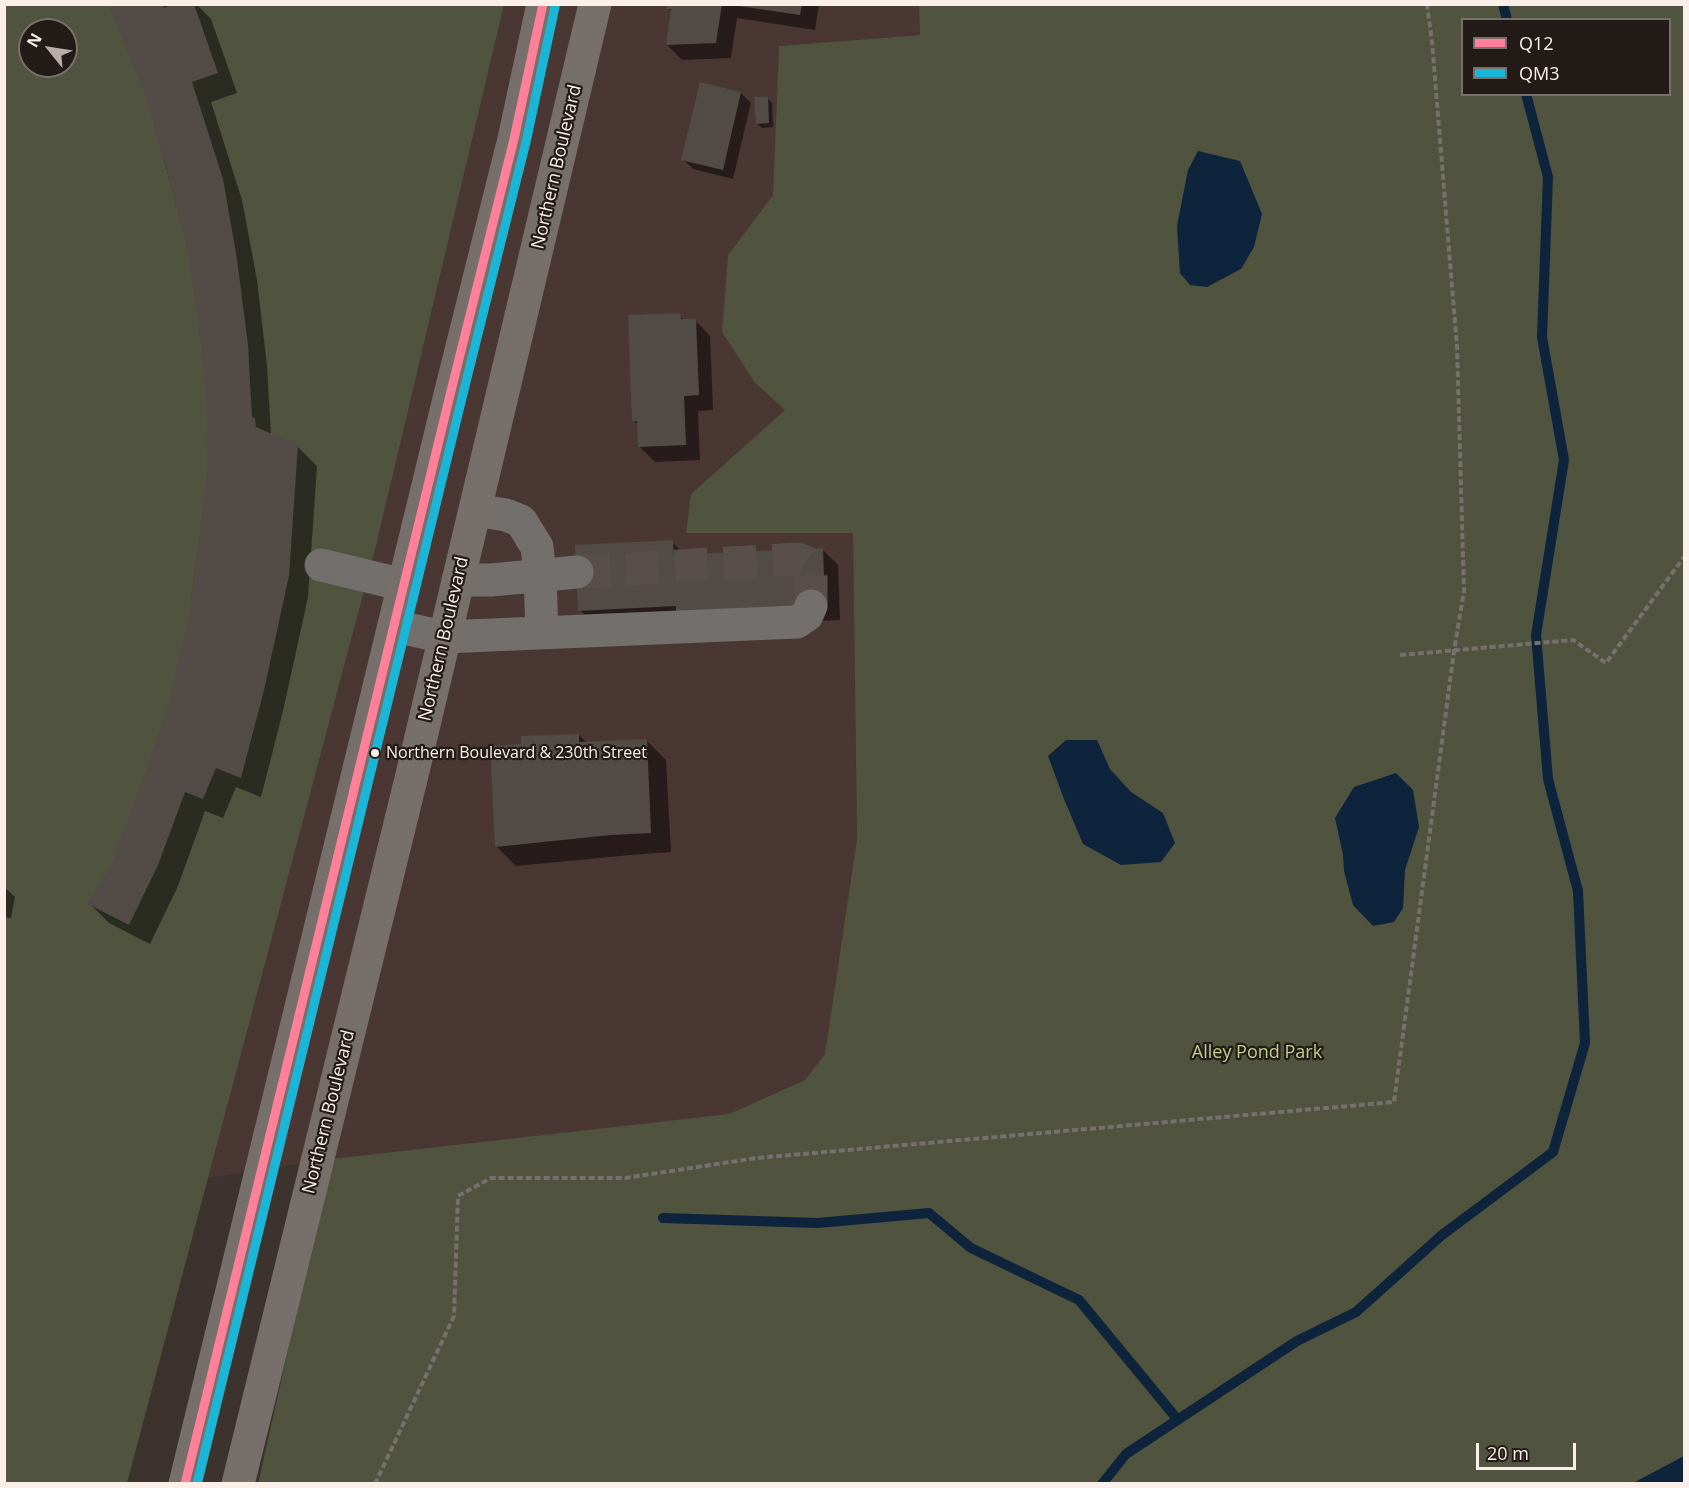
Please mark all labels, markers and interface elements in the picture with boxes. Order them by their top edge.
north arrow [18,18,78,78]
legend [1461,18,1671,96]
text: N [21,29,47,51]
text: Q12 [1519,31,1554,55]
text: QM3 [1519,61,1559,85]
street label: Northern Boulevard [528,83,586,251]
street label: Northern Boulevard [415,555,473,723]
place label: Northern Boulevard & 230th Street [386,743,647,763]
marker: Northern Boulevard & 230th Street [369,747,381,759]
street label: Northern Boulevard [298,1028,360,1196]
park label: Alley Pond Park [1192,1042,1322,1064]
scale bar [1479,1431,1580,1469]
text: 20 m [1487,1441,1529,1465]

